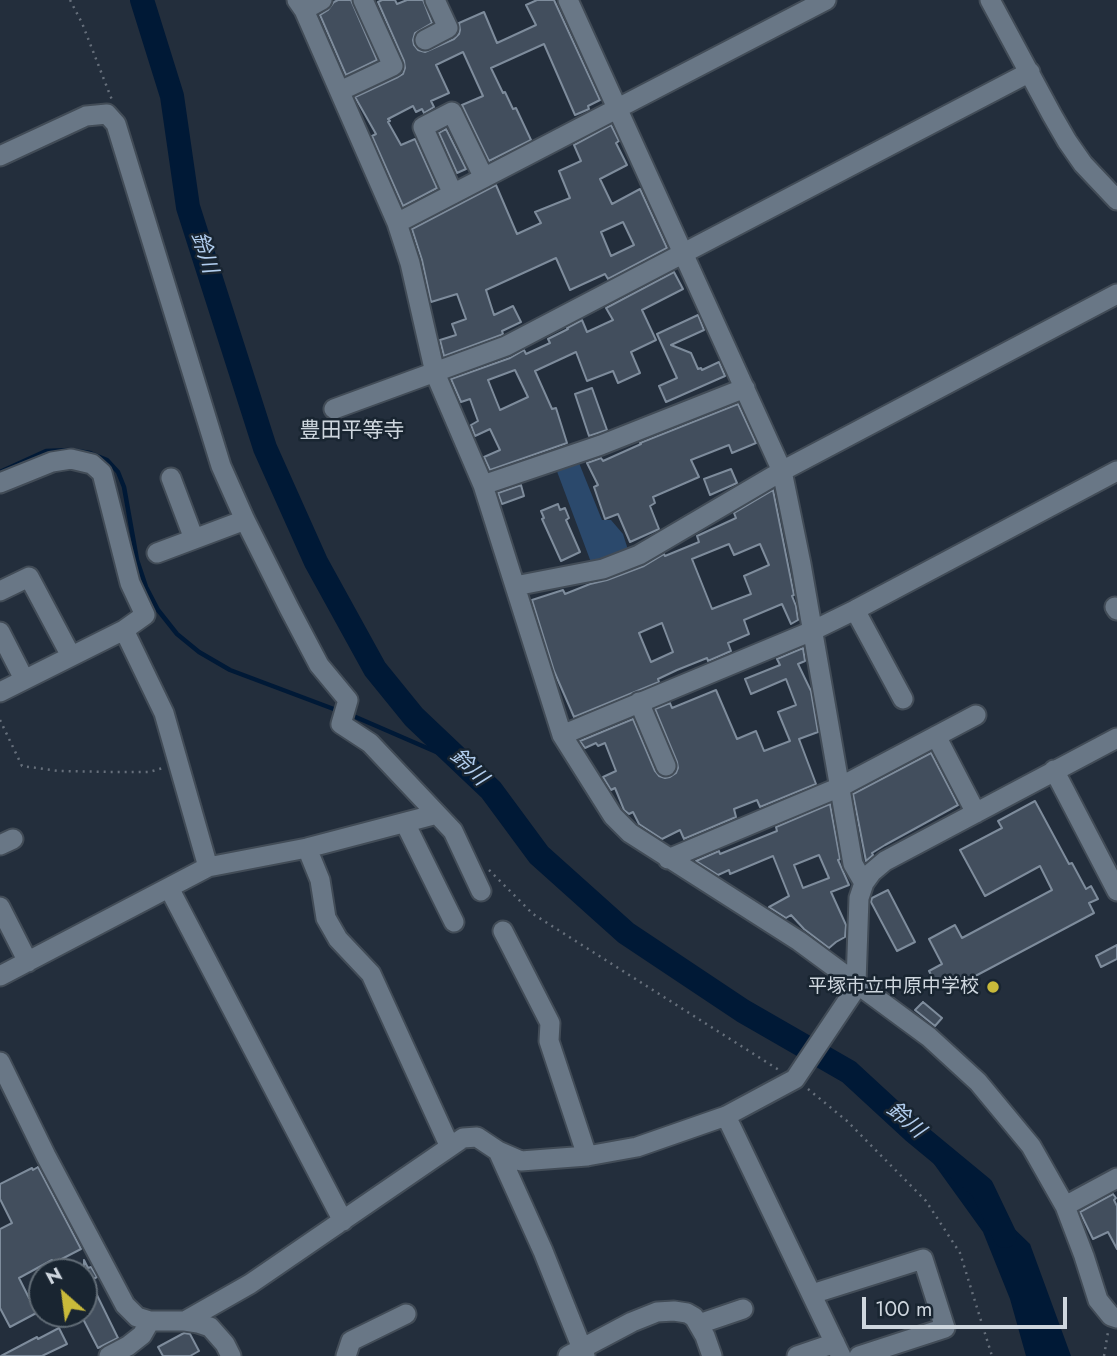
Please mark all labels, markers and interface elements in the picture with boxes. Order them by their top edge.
water label: 鈴川 [185,229,221,277]
district label: 豊田平等寺 [300,419,404,445]
water label: 鈴川 [444,744,492,792]
place label: 平塚市立中原中学校 [808,976,979,998]
marker: 平塚市立中原中学校 [985,979,1001,995]
water label: 鈴川 [881,1098,929,1144]
north arrow [28,1258,98,1328]
text: N [41,1260,67,1291]
scale bar [865,1282,1070,1326]
text: 100 m [875,1294,932,1324]

